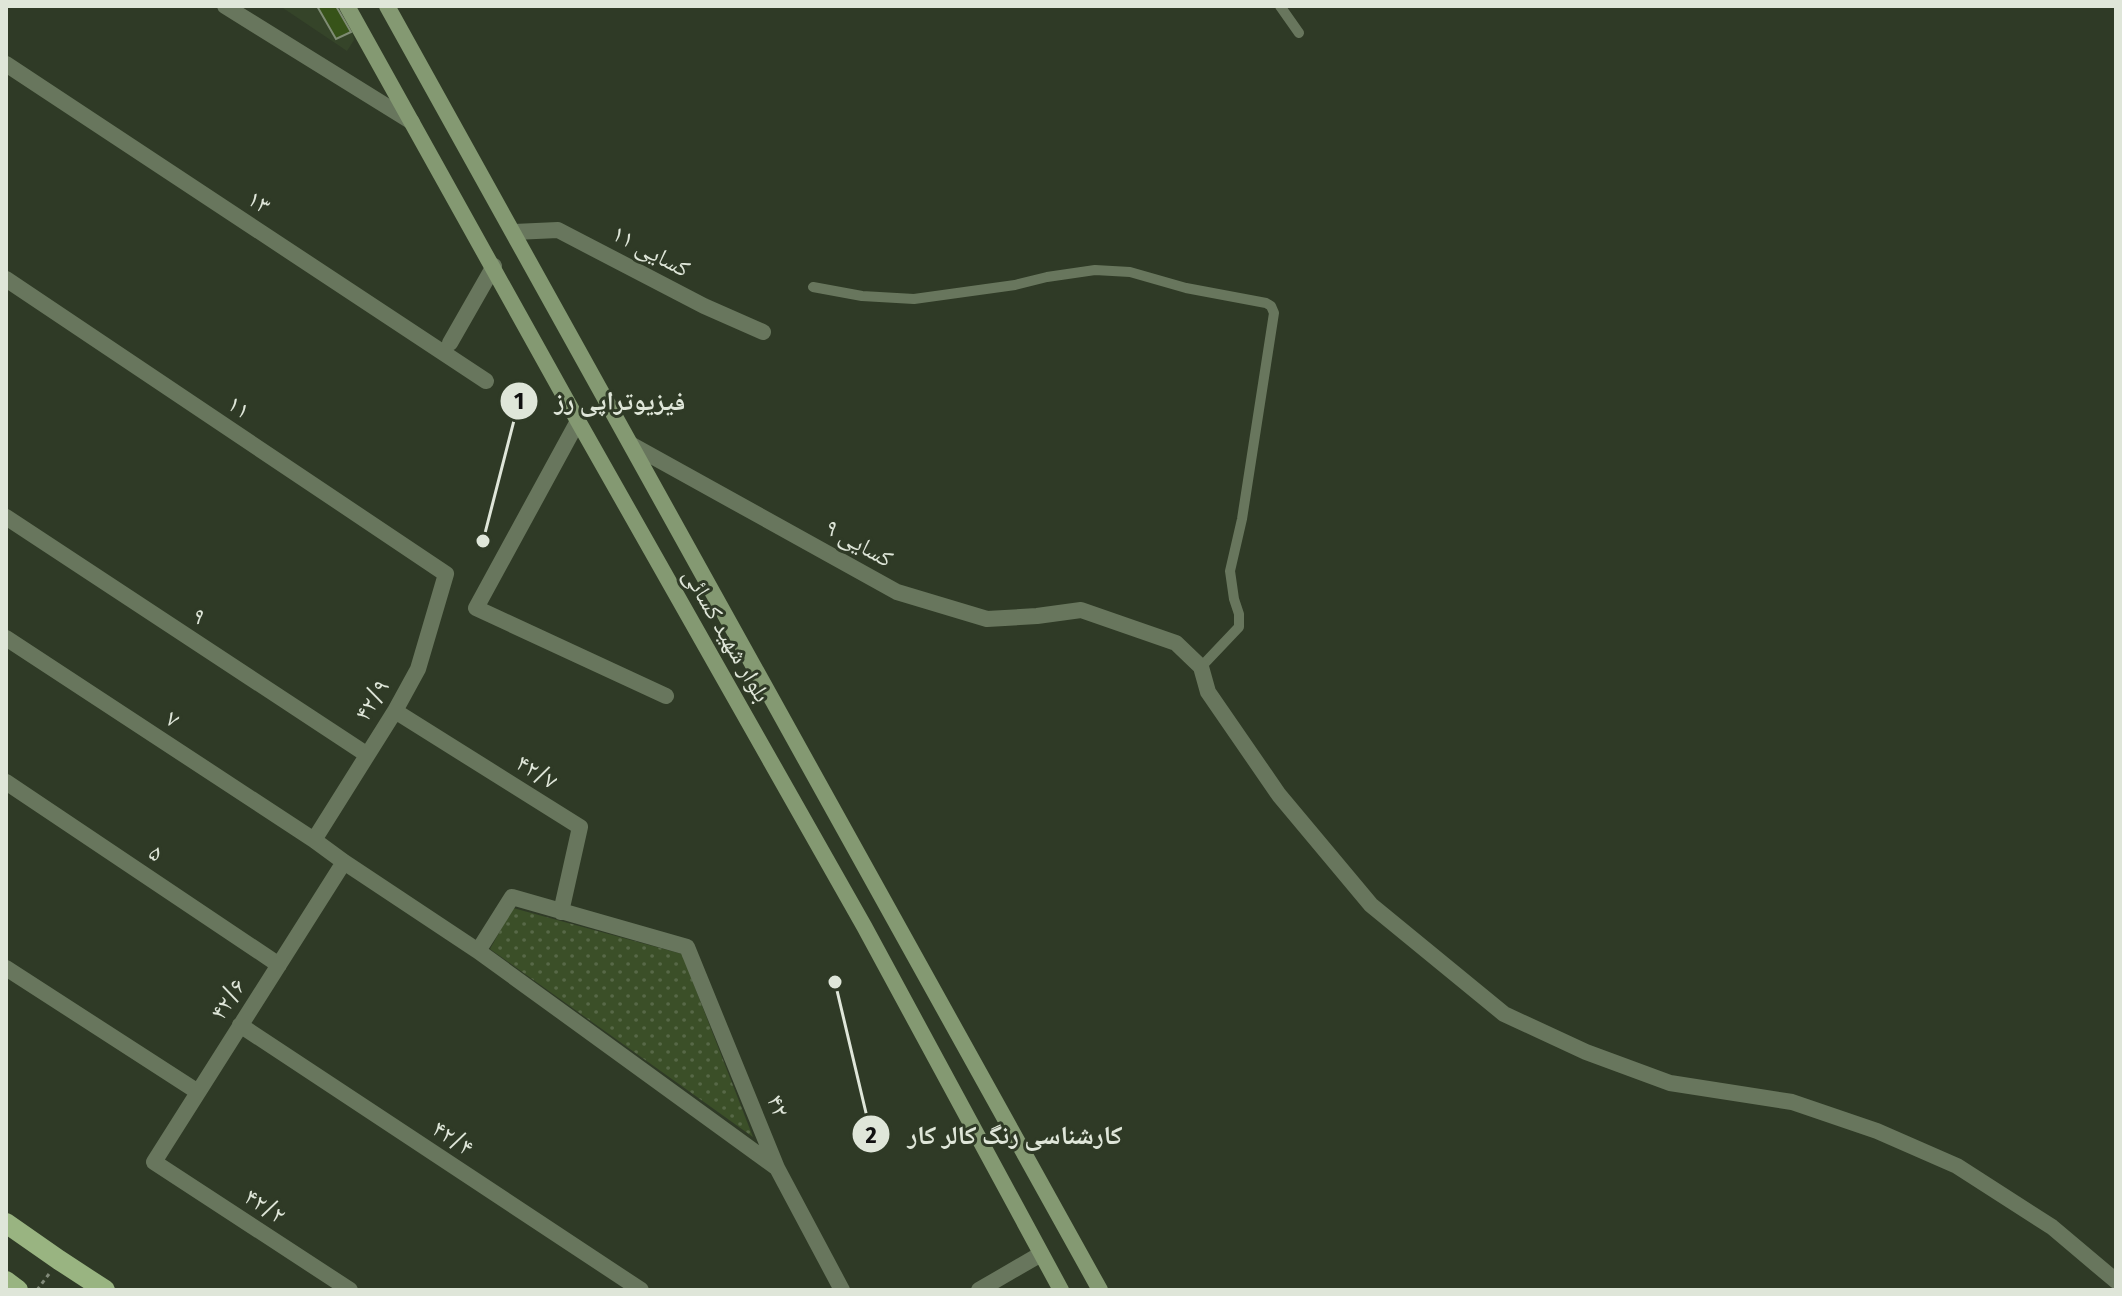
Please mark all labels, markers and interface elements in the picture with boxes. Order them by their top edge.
street label: ۱۳ [242,184,276,220]
street label: ۱۱ کسایی [607,219,695,283]
callout: فیزیوتراپی رز [499,376,702,426]
text: فیزیوتراپی رز [554,386,685,417]
text: 1 [514,387,524,415]
street label: ۱۱ [222,389,256,425]
street label: ۹ کسایی [820,513,898,573]
street label: بلوار شهید کسائی [677,563,777,707]
street label: ۹ [187,601,211,631]
street label: ۴۲/۹ [349,674,395,726]
street label: ۷ [161,704,185,734]
street label: ۴۲/۷ [511,749,563,796]
street label: ۵ [144,838,168,868]
street label: ۴۲/۶ [204,973,252,1025]
street label: ۴۲ [761,1091,795,1121]
callout: کارشناسی رنگ کالر کار [851,1109,1138,1159]
street label: ۴۲/۴ [427,1114,479,1162]
text: کارشناسی رنگ کالر کار [906,1120,1123,1151]
text: 2 [864,1121,877,1149]
street label: ۴۲/۲ [239,1182,291,1230]

